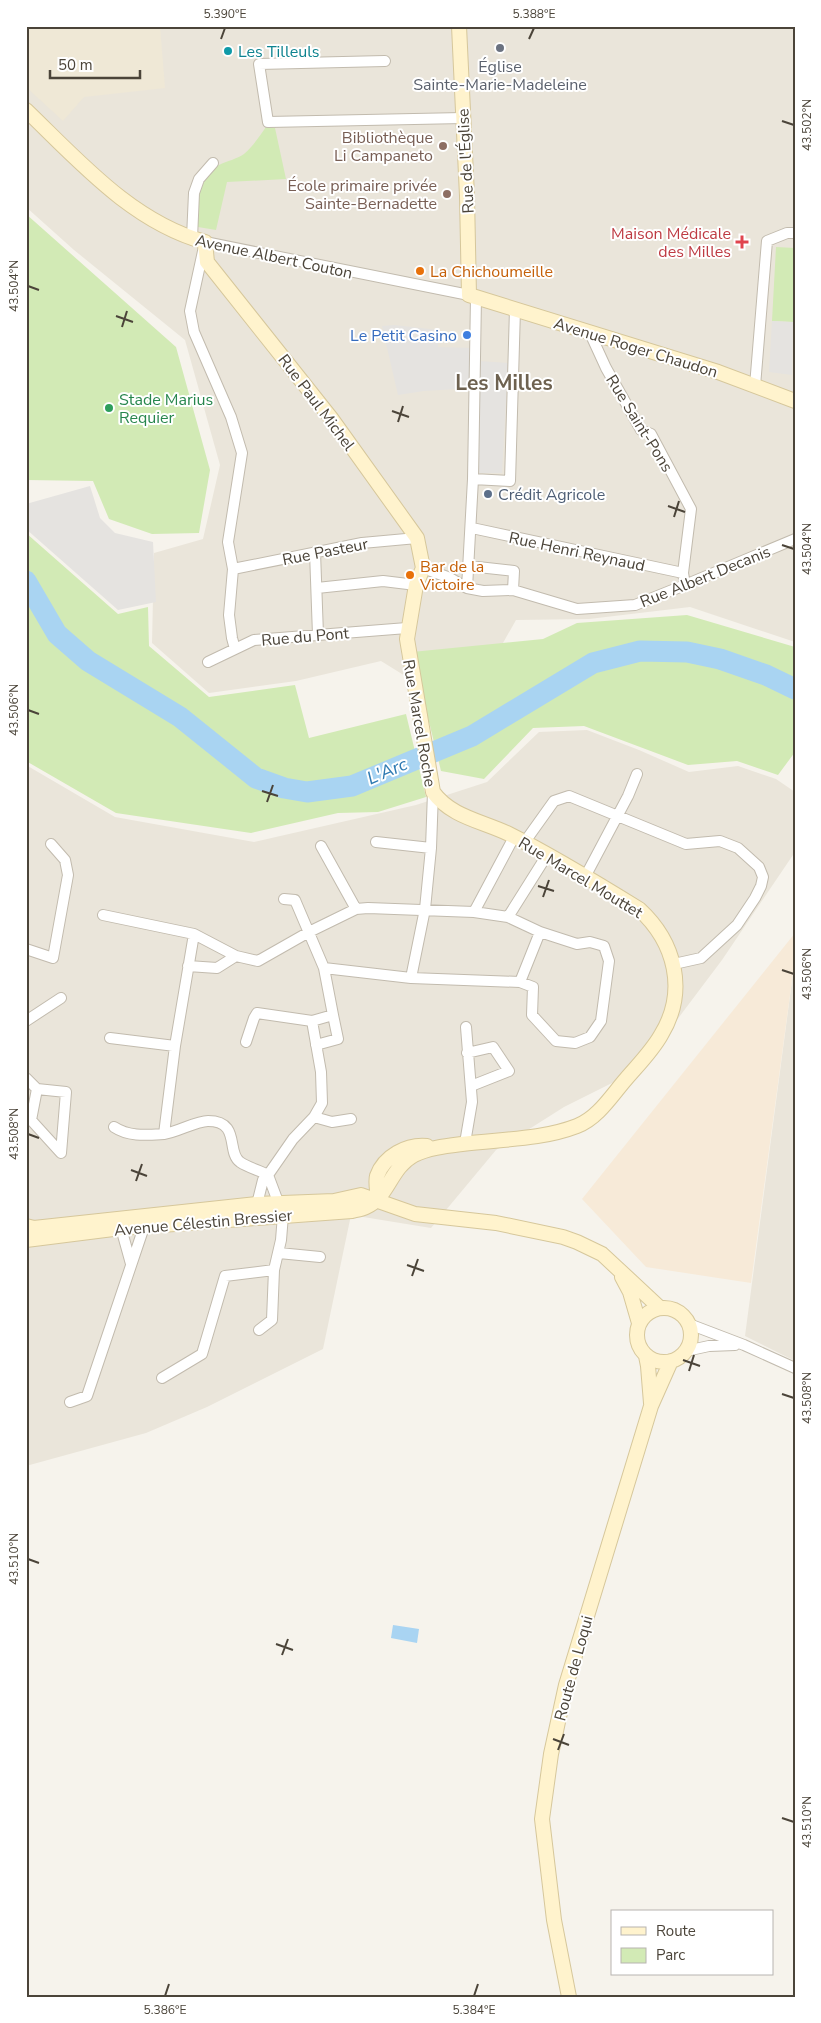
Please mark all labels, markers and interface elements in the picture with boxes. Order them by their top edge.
text: 5.390°E [204,6,246,22]
text: 5.388°E [513,6,555,22]
place label: Les Tilleuls [238,41,320,63]
marker: Église Sainte-Marie-Madeleine [494,42,506,54]
marker: Les Tilleuls [222,45,234,57]
scale bar [50,48,140,80]
text: 50 m [58,55,93,75]
place label: Église Sainte-Marie-Madeleine [413,56,587,96]
text: 43.502°N [799,99,815,151]
street label: Rue de l'Église [452,108,480,214]
place label: Bibliothèque Li Campaneto [334,127,433,167]
marker: Bibliothèque Li Campaneto [437,140,449,152]
place label: École primaire privée Sainte-Bernadette [287,175,437,215]
marker: École primaire privée Sainte-Bernadette [441,188,453,200]
place label: Maison Médicale des Milles [611,223,731,263]
street label: Avenue Albert Couton [193,230,354,284]
marker: Maison Médicale des Milles [735,235,749,249]
text: 43.504°N [6,260,22,312]
place label: La Chichoumeille [430,261,553,283]
marker: La Chichoumeille [414,265,426,277]
street label: Avenue Roger Chaudon [551,313,720,383]
place label: Le Petit Casino [350,325,457,347]
marker: Le Petit Casino [461,329,473,341]
street label: Rue Paul Michel [273,350,360,456]
district label: Les Milles [455,369,553,397]
street label: Rue Saint-Pons [600,371,678,476]
place label: Stade Marius Requier [119,389,213,429]
marker: Stade Marius Requier [103,402,115,414]
place label: Crédit Agricole [498,484,605,506]
marker: Crédit Agricole [482,488,494,500]
text: 43.504°N [799,523,815,575]
street label: Rue Henri Reynaud [507,527,647,577]
street label: Rue Pasteur [280,533,370,571]
street label: Rue Albert Decanis [637,541,774,613]
place label: Bar de la Victoire [419,556,484,596]
marker: Bar de la Victoire [404,569,416,581]
street label: Rue du Pont [260,622,350,652]
street label: Rue Marcel Roche [397,658,441,789]
text: 43.506°N [6,684,22,736]
water label: L'Arc [363,752,411,790]
street label: Rue Marcel Mouttet [514,832,647,924]
text: 43.506°N [799,948,815,1000]
text: 43.508°N [6,1108,22,1160]
street label: Avenue Célestin Bressier [113,1204,293,1242]
text: 43.508°N [799,1372,815,1424]
text: 43.510°N [6,1533,22,1585]
street label: Route de Loqui [549,1613,599,1723]
text: 43.510°N [799,1796,815,1848]
legend [611,1910,774,1976]
text: Route [656,1921,696,1941]
text: Parc [656,1945,685,1965]
text: 5.386°E [144,2002,186,2018]
text: 5.384°E [453,2002,495,2018]

